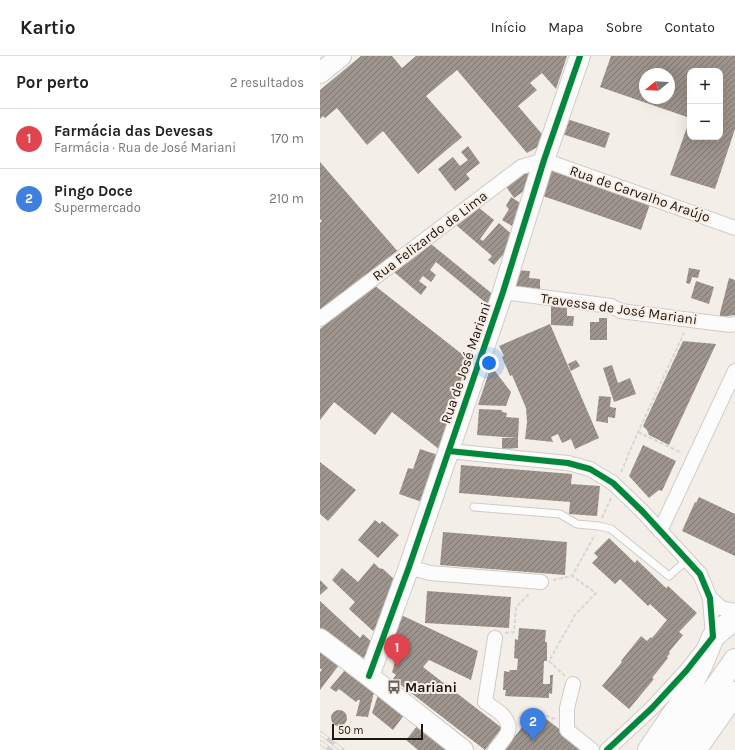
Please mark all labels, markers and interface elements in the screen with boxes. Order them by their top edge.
text: Kartio [20,17,75,39]
text: Início [491,19,526,36]
text: Mapa [548,19,584,36]
text: Sobre [606,19,642,36]
text: Contato [664,19,715,36]
north arrow [639,68,675,104]
map controls [687,68,723,140]
button: + [687,68,723,104]
text: Por perto [16,72,89,92]
text: 2 resultados [230,75,304,90]
button: − [687,104,723,140]
text: Farmácia das Devesas [54,122,213,140]
text: 1 [27,131,31,146]
text: 170 m [271,131,304,146]
text: Farmácia · Rua de José Mariani [54,140,236,155]
street label: Rua de Carvalho Araújo [567,162,713,226]
text: Pingo Doce [54,182,133,200]
street label: Rua Felizardo de Lima [369,187,491,285]
text: 2 [25,191,33,206]
text: 210 m [269,191,304,206]
text: Supermercado [54,200,141,215]
street label: Travessa de José Mariani [540,290,698,328]
street label: Rua de José Mariani [437,300,495,426]
your location [479,353,499,373]
pin: 1 [384,634,410,667]
bus stop icon: Mariani [386,679,402,695]
place label: Mariani [405,679,457,696]
pin: 2 [520,708,546,741]
scale bar [332,722,423,741]
text: 50 m [338,724,364,737]

